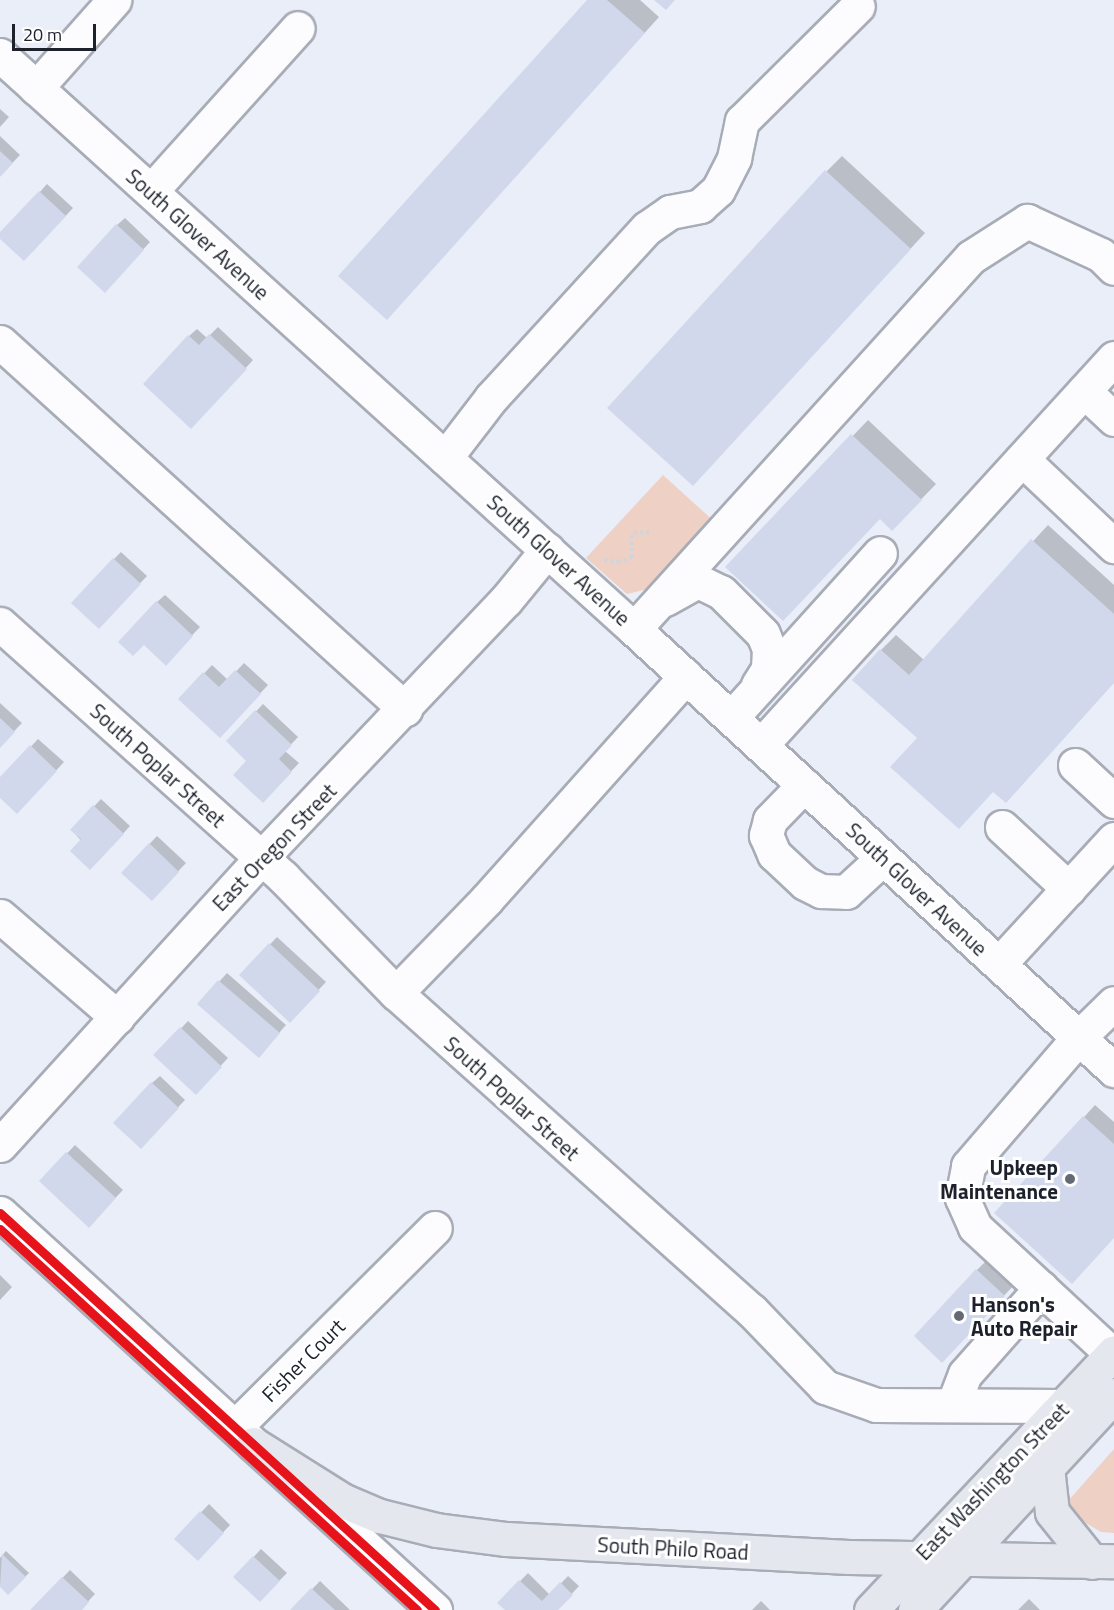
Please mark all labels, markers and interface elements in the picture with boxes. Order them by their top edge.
scale bar [15,12,99,50]
text: 20 m [23,21,62,48]
street label: South Glover Avenue [121,163,275,305]
street label: South Glover Avenue [482,489,636,631]
street label: South Poplar Street [85,698,231,832]
street label: East Oregon Street [207,778,341,916]
street label: South Glover Avenue [841,817,993,961]
street label: South Poplar Street [439,1031,585,1165]
place label: Upkeep Maintenance [940,1154,1058,1204]
marker: Upkeep Maintenance [1063,1172,1077,1186]
place label: Hanson's Auto Repair [971,1291,1078,1341]
marker: Hanson's Auto Repair [952,1309,966,1323]
street label: Fisher Court [256,1313,350,1407]
street label: East Washington Street [910,1397,1074,1565]
street label: South Philo Road [597,1531,749,1565]

